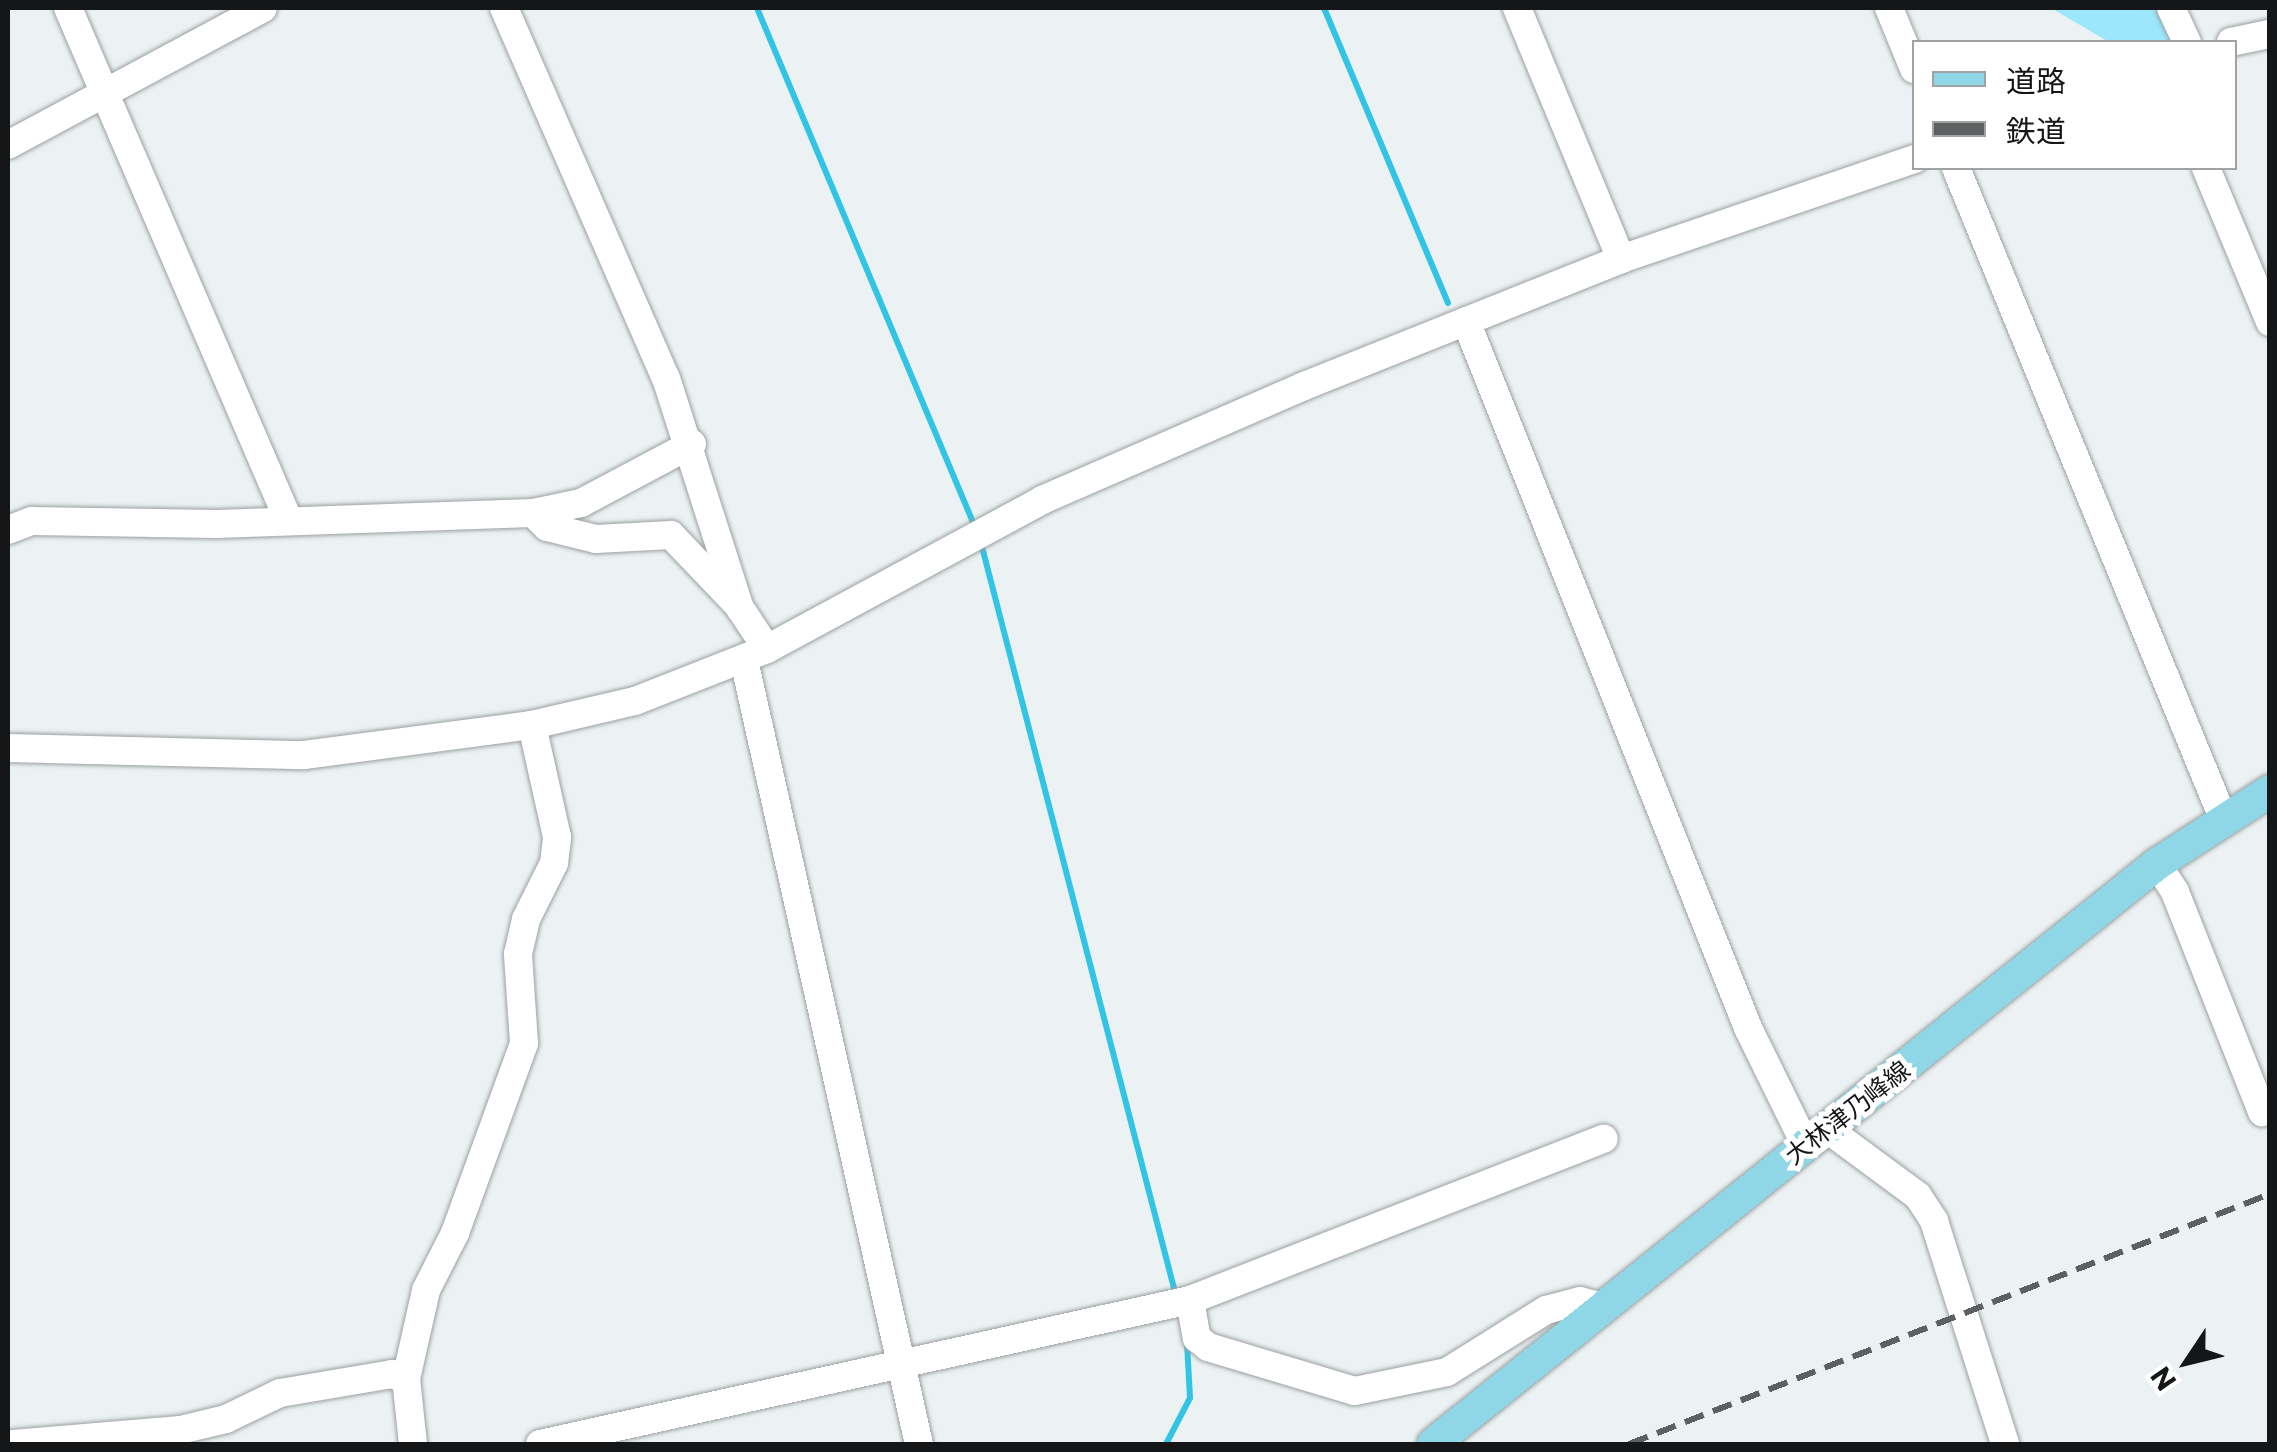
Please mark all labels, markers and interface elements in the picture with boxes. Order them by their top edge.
legend [1912,40,2237,170]
text: 道路 [2006,61,2066,98]
text: 鉄道 [2006,111,2066,148]
street label: 大林津乃峰線 [1779,1054,1915,1170]
north arrow [2137,1312,2237,1412]
text: N [2142,1361,2182,1398]

